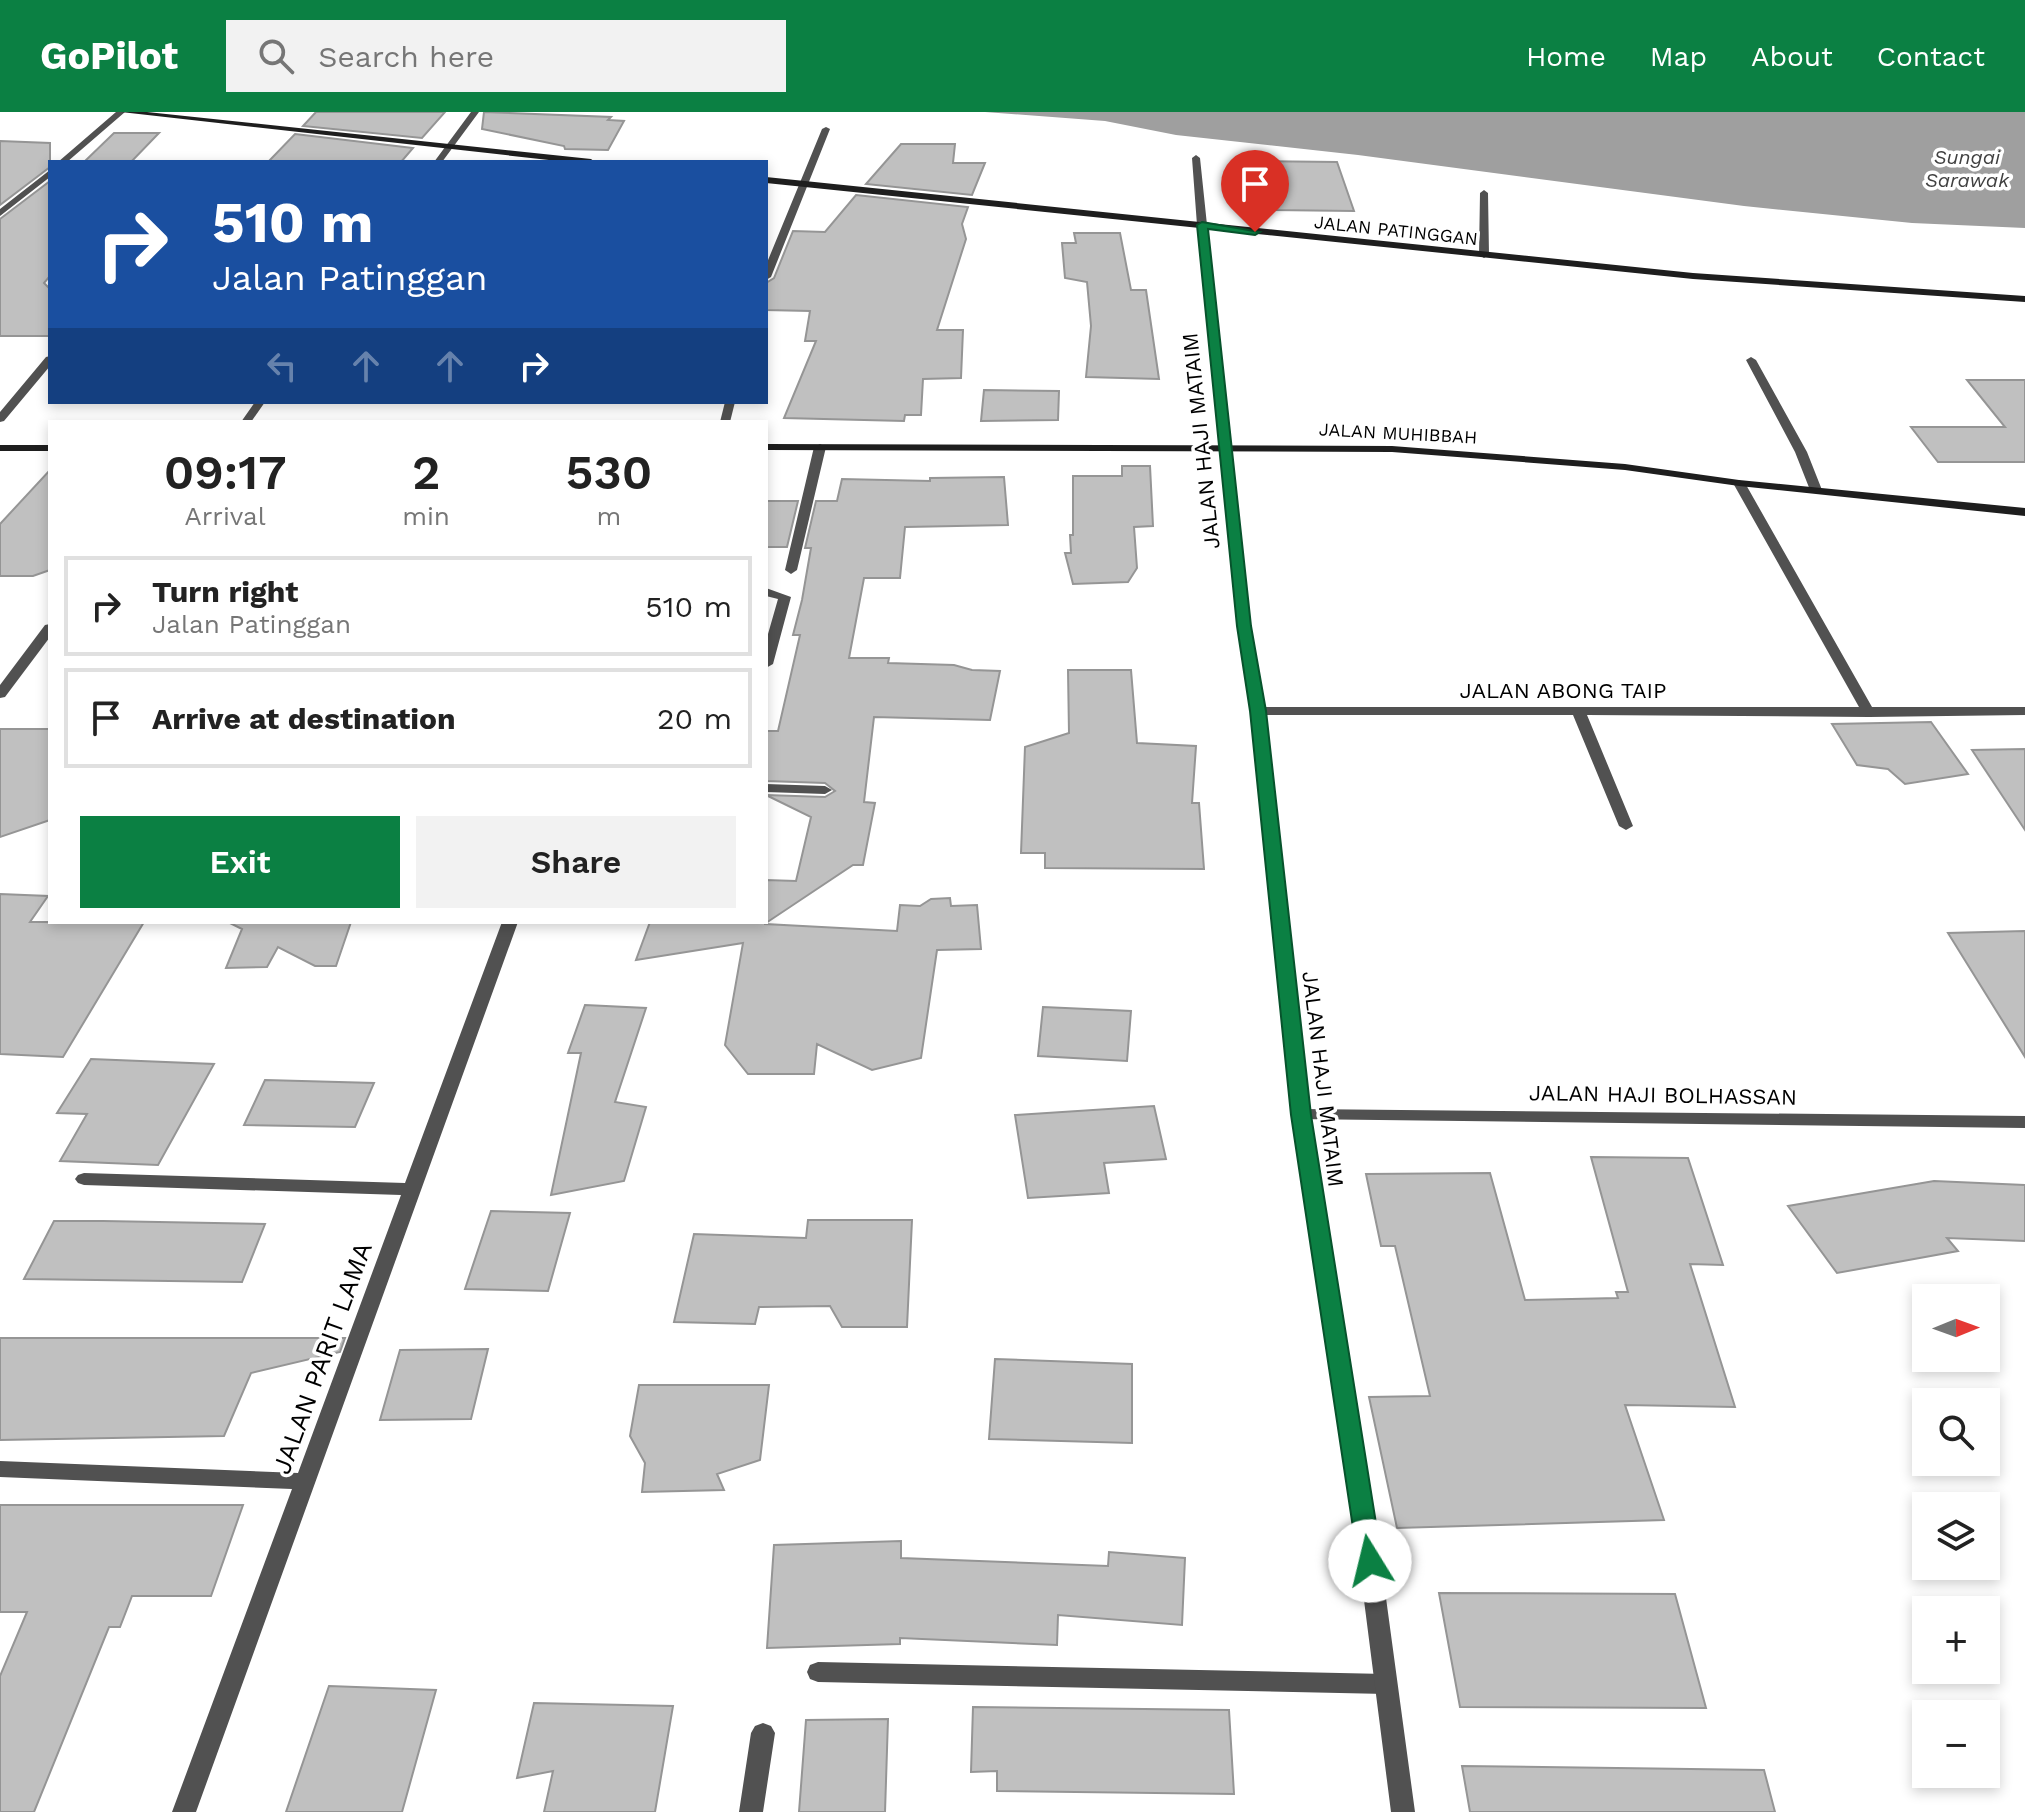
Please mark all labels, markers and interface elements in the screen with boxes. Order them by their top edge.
search box [226,20,786,92]
text: GoPilot [40,34,178,78]
icon: search [254,34,298,78]
text: Search here [318,39,494,74]
text: Home [1526,40,1606,73]
text: Map [1650,40,1707,73]
text: About [1751,40,1833,73]
text: Contact [1877,40,1985,73]
water label: Sungai Sarawak [1925,145,2010,192]
pin [1221,150,1289,232]
icon: arrive [1233,162,1277,206]
text: 510 m [212,190,374,256]
icon: right [80,192,184,296]
street label: JALAN PATINGGAN [1313,211,1479,249]
text: Jalan Patinggan [212,257,488,299]
street label: JALAN HAJI MATAIM [1177,332,1225,550]
icon: left [260,344,304,388]
icon: ahead [344,344,388,388]
icon: ahead [428,344,472,388]
icon: right [512,344,556,388]
street label: JALAN MUHIBBAH [1318,418,1478,448]
text: 09:17 [164,444,287,501]
text: 2 [412,444,440,501]
text: 530 [566,444,652,501]
text: Arrival [185,501,266,531]
text: min [402,501,450,531]
text: m [597,501,621,531]
text: Turn right [152,574,298,609]
icon: right [84,584,128,628]
text: 510 m [645,589,732,624]
text: Jalan Patinggan [152,609,351,639]
street label: JALAN ABONG TAIP [1460,678,1667,703]
icon: arrive [84,696,128,740]
text: Arrive at destination [152,701,456,736]
text: 20 m [657,701,732,736]
button: Exit [80,816,400,908]
button: Share [416,816,736,908]
street label: JALAN HAJI MATAIM [1297,970,1349,1188]
street label: JALAN HAJI BOLHASSAN [1529,1080,1797,1110]
street label: JALAN PARIT LAMA [266,1238,378,1478]
north arrow [1912,1284,2000,1372]
map controls [1912,1284,2000,1788]
button: search [1912,1388,2000,1476]
button: layers [1912,1492,2000,1580]
position arrow [1328,1519,1412,1603]
button: + [1912,1596,2000,1684]
button: − [1912,1700,2000,1788]

